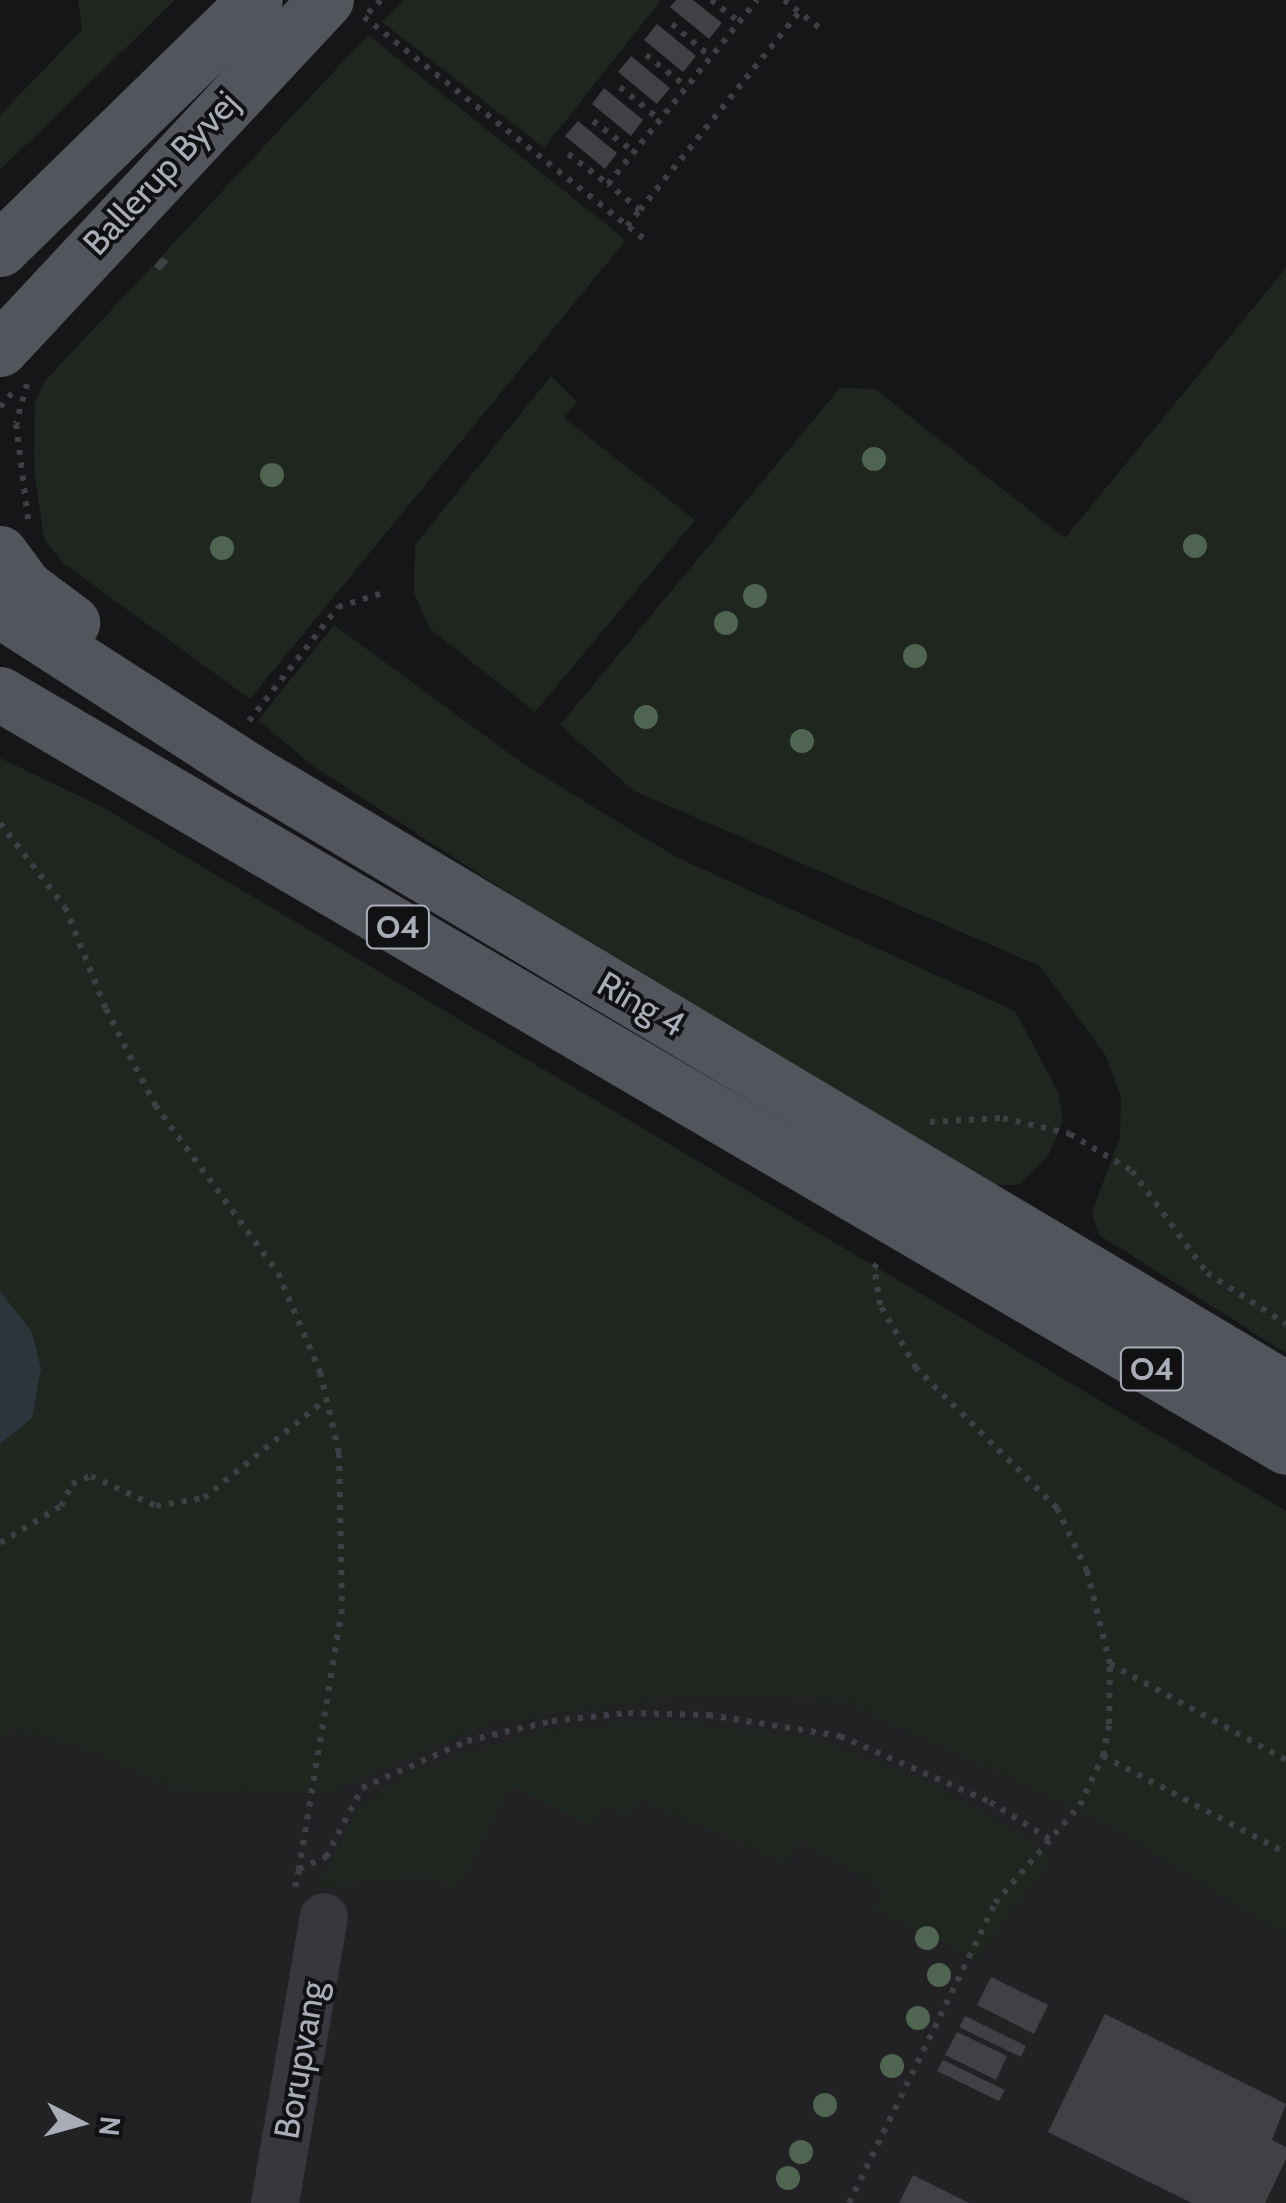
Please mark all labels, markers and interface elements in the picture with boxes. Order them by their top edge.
street label: Ballerup Byvej [74,82,248,264]
road number: O4 [366,900,430,954]
street label: Ring 4 [590,962,692,1046]
road number: O4 [1120,1342,1184,1396]
street label: Borupvang [265,1978,335,2142]
north arrow [30,2073,130,2173]
text: N [92,2115,128,2138]

